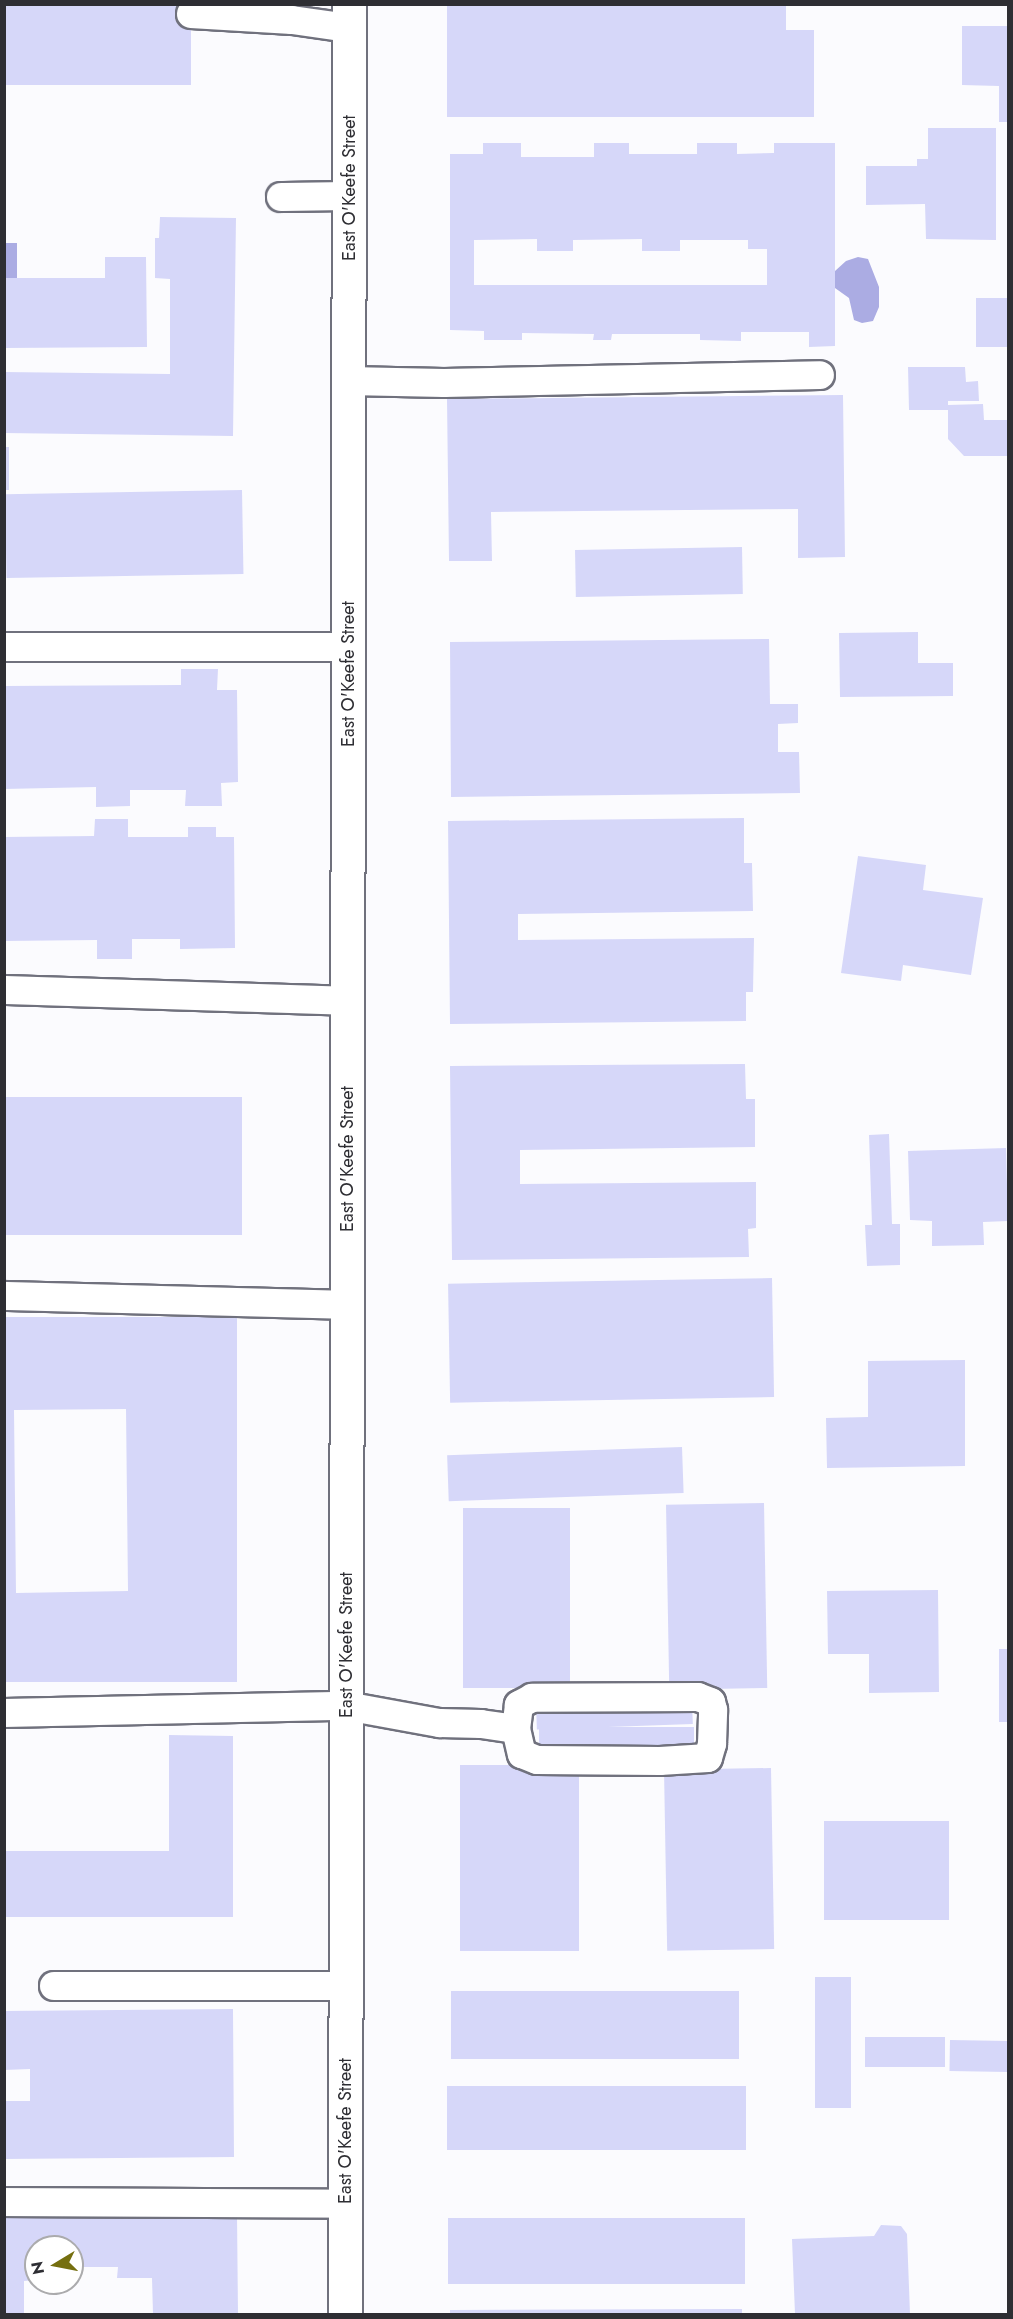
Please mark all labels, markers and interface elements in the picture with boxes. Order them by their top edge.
street label: East O'Keefe Street [338,115,360,261]
street label: East O'Keefe Street [337,601,359,747]
street label: East O'Keefe Street [336,1086,358,1232]
street label: East O'Keefe Street [335,1572,357,1718]
street label: East O'Keefe Street [334,2058,356,2204]
north arrow [24,2235,84,2295]
text: N [25,2260,50,2276]

